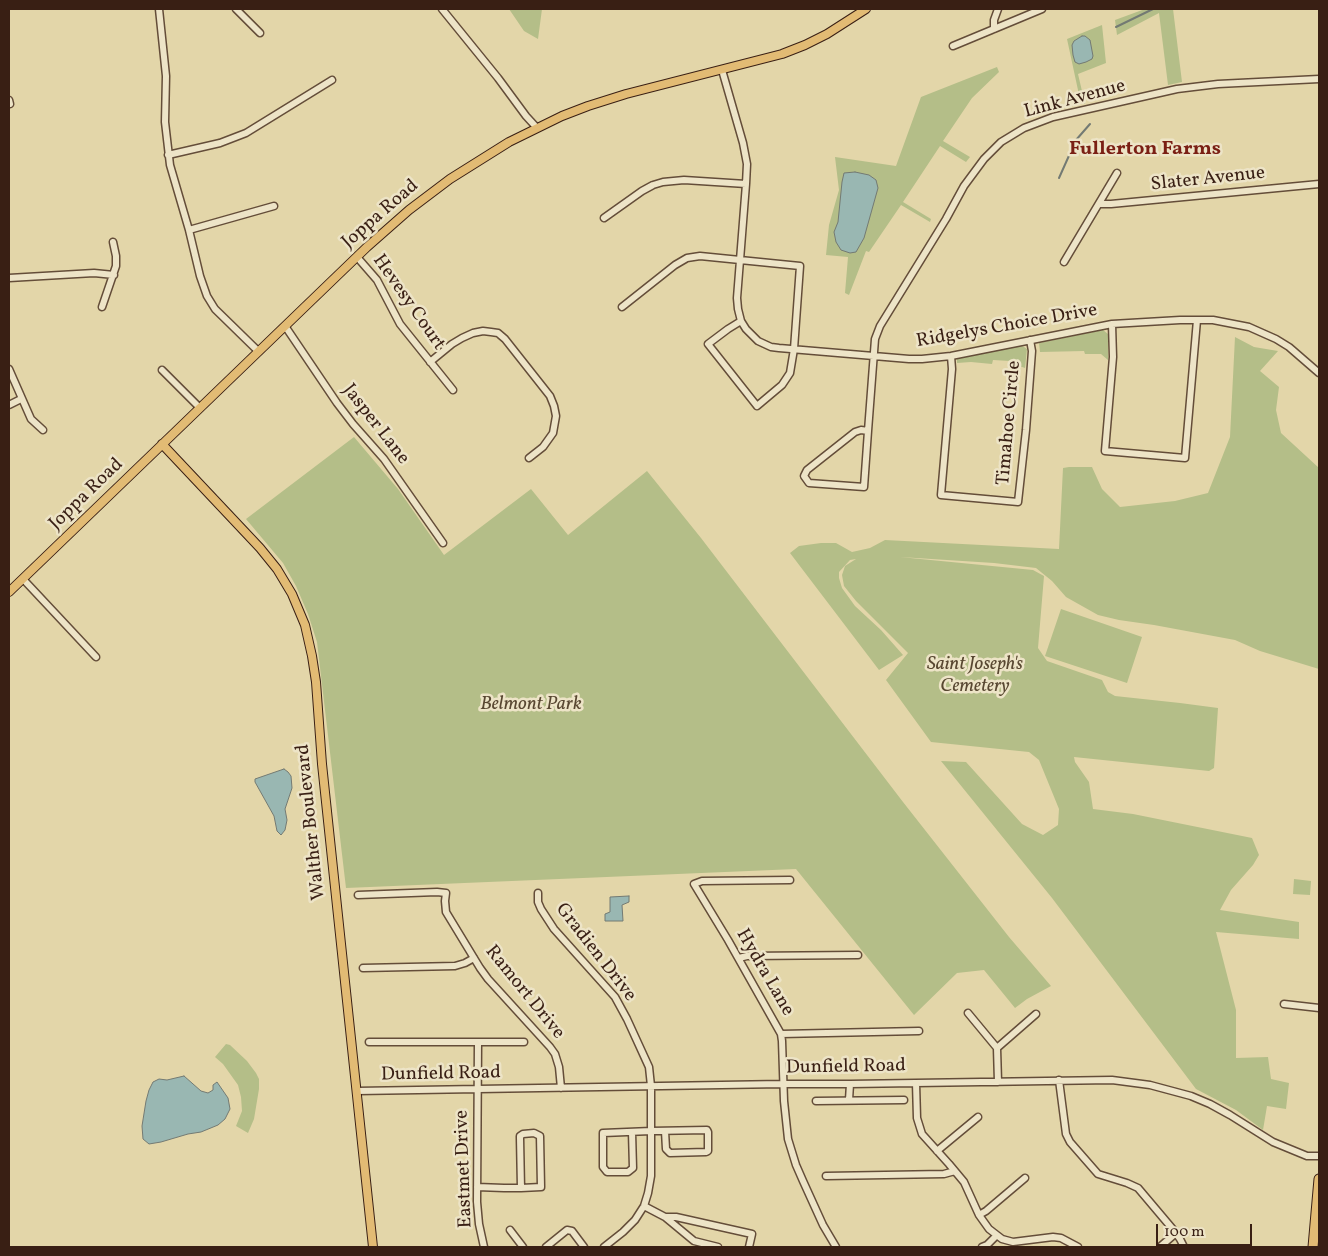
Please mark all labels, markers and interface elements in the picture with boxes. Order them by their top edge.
street label: Link Avenue [1022,76,1128,124]
district label: Fullerton Farms [1069,138,1221,162]
street label: Slater Avenue [1150,163,1266,197]
street label: Joppa Road [338,175,424,255]
street label: Hevesy Court [367,251,449,355]
street label: Ridgelys Choice Drive [915,300,1099,354]
street label: Timahoe Circle [993,360,1027,486]
street label: Jasper Lane [336,380,414,470]
street label: Joppa Road [45,454,129,536]
park label: Saint Joseph's Cemetery [927,655,1023,699]
park label: Belmont Park [480,695,582,717]
street label: Walther Boulevard [292,743,332,901]
street label: Gradien Drive [550,899,640,1007]
street label: Hydra Lane [730,925,798,1021]
street label: Ramort Drive [479,941,569,1045]
street label: Dunfield Road [786,1056,906,1080]
street label: Dunfield Road [381,1063,501,1087]
street label: Eastmet Drive [452,1109,478,1229]
scale bar [1158,1214,1254,1246]
text: 100 m [1164,1222,1204,1243]

